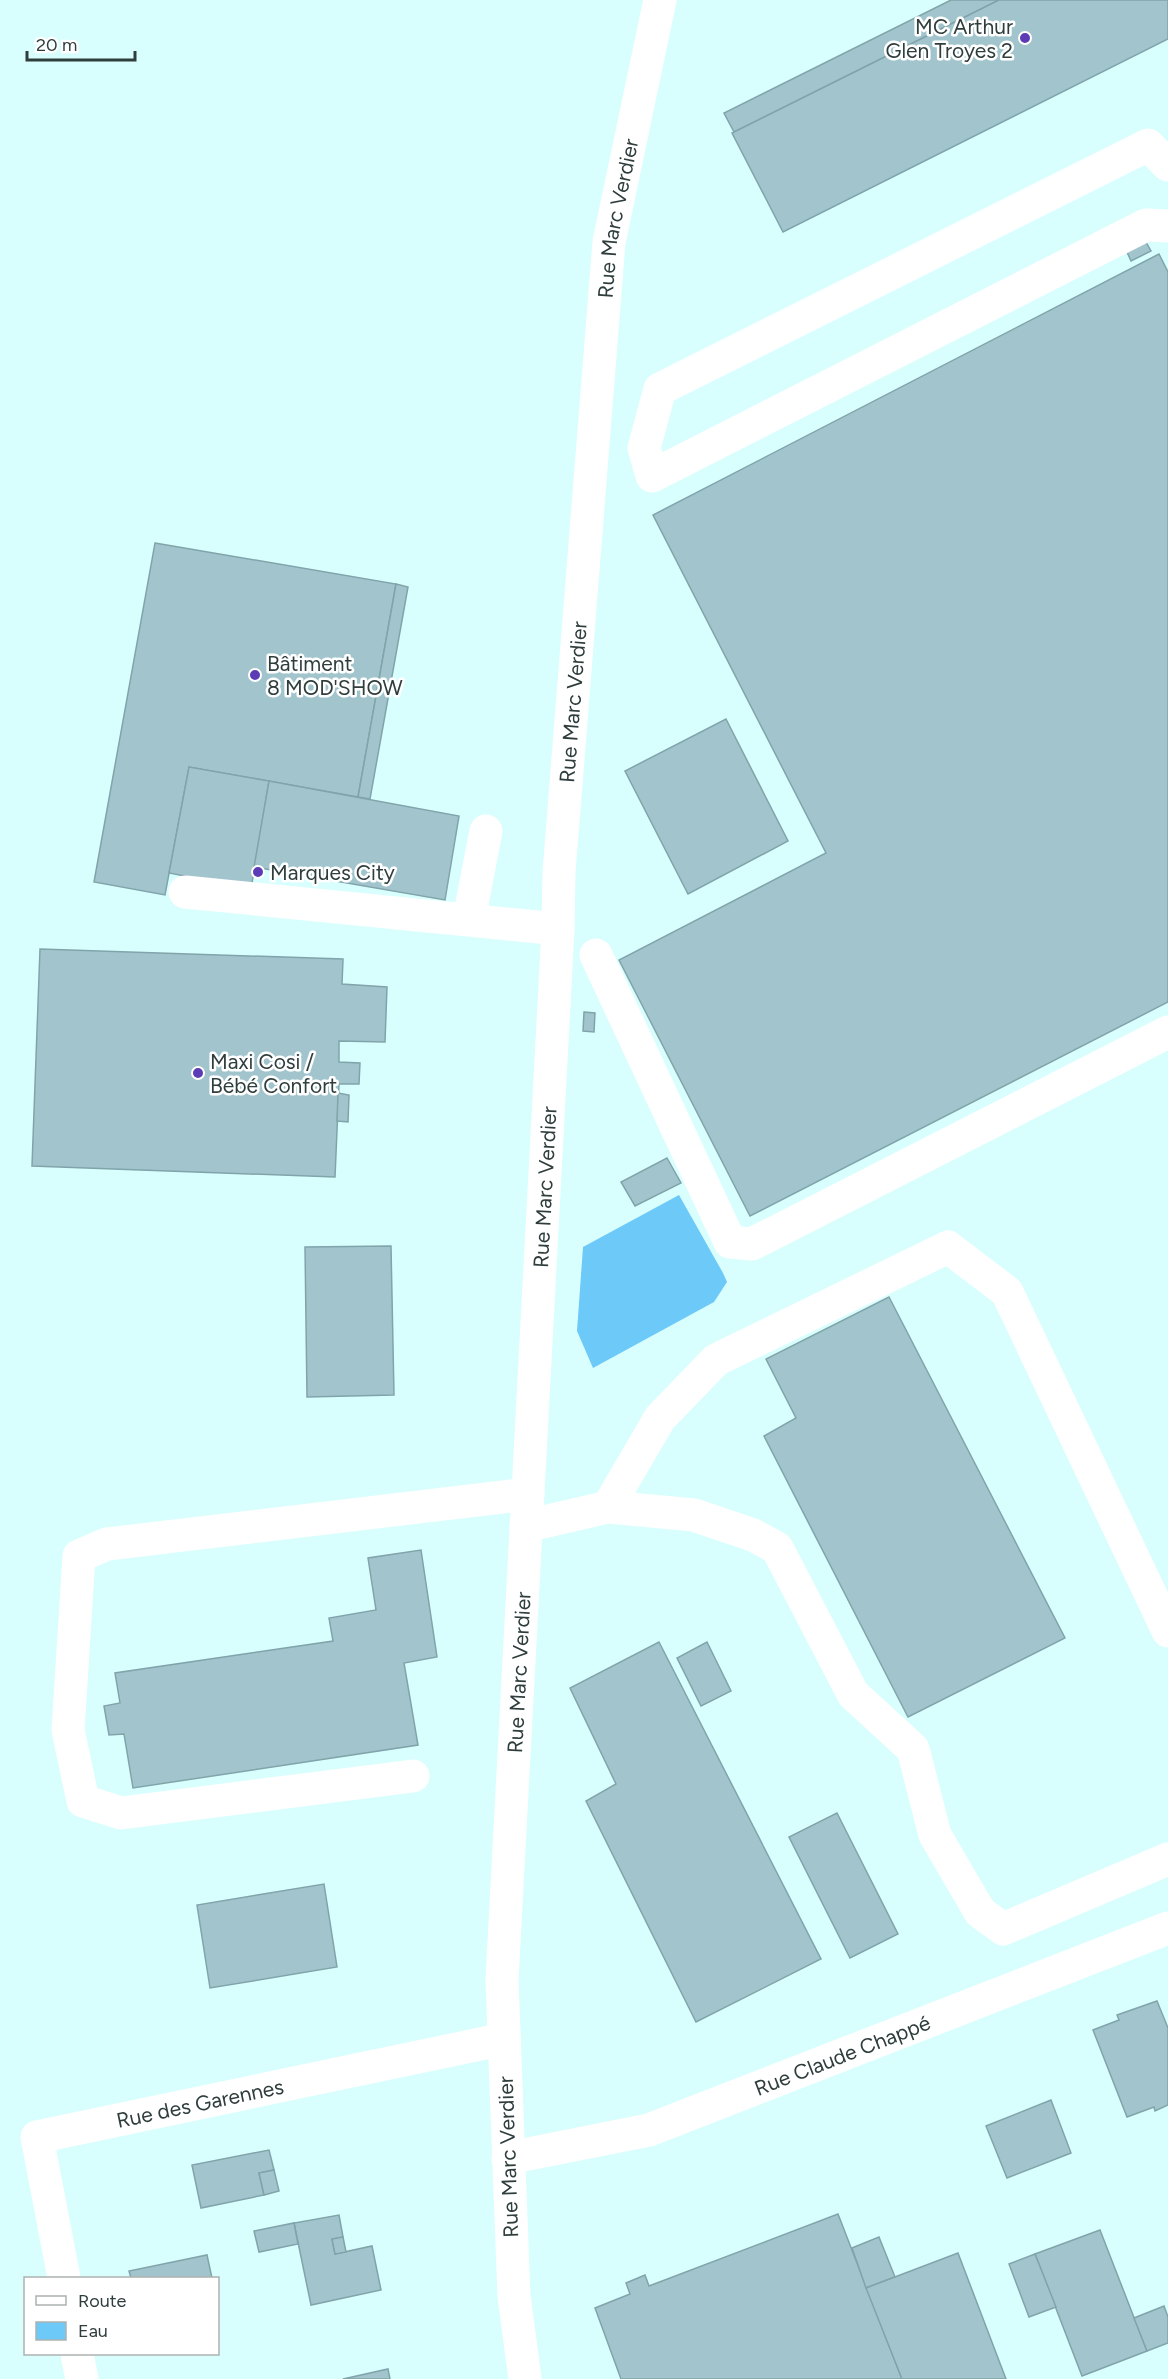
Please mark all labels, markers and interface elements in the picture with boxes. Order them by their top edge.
place label: MC Arthur Glen Troyes 2 [885,14,1013,63]
scale bar [27,24,135,62]
marker: MC Arthur Glen Troyes 2 [1018,31,1032,45]
text: 20 m [36,34,77,56]
street label: Rue Marc Verdier [592,136,643,299]
street label: Rue Marc Verdier [554,620,591,784]
place label: Bâtiment 8 MOD'SHOW [267,651,403,700]
marker: Bâtiment 8 MOD'SHOW [248,668,262,682]
place label: Marques City [270,860,395,885]
marker: Marques City [251,865,265,879]
place label: Maxi Cosi / Bébé Confort [210,1049,337,1098]
marker: Maxi Cosi / Bébé Confort [191,1066,205,1080]
street label: Rue Marc Verdier [527,1106,561,1269]
street label: Rue Marc Verdier [502,1591,535,1754]
street label: Rue Claude Chappé [751,2009,934,2100]
street label: Rue des Garennes [114,2073,286,2133]
street label: Rue Marc Verdier [493,2076,523,2238]
legend [24,2277,219,2355]
text: Route [78,2290,127,2312]
text: Eau [78,2320,108,2342]

